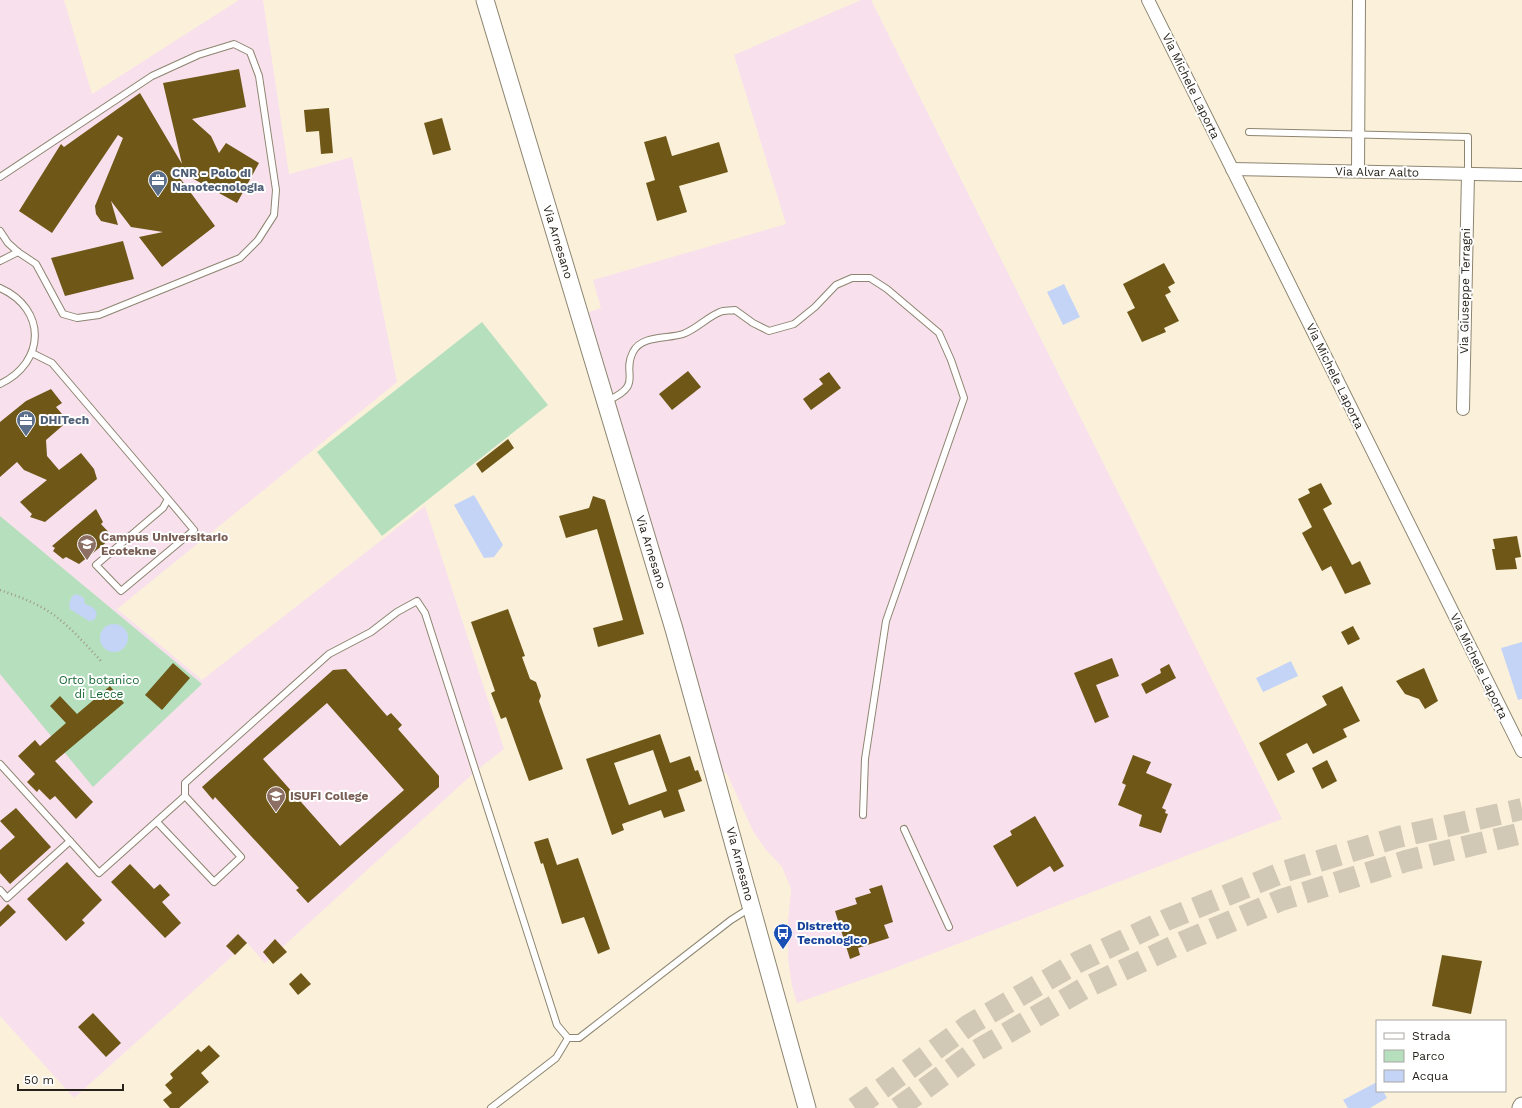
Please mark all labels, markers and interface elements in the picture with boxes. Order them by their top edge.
street label: Via Michele Laporta [1159,31,1223,141]
street label: Via Alvar Aalto [1335,164,1419,180]
place label: CNR - Polo di Nanotecnologia [172,166,264,194]
office icon: CNR - Polo di Nanotecnologia [147,169,169,197]
street label: Via Arnesano [540,204,576,280]
street label: Via Giuseppe Terragni [1457,228,1473,354]
street label: Via Michele Laporta [1303,321,1367,431]
office icon: DHITech [15,409,37,437]
place label: DHITech [40,413,89,427]
street label: Via Arnesano [633,514,669,590]
place label: Campus Universitario Ecotekne [101,530,228,558]
school or university icon: Campus Universitario Ecotekne [76,533,98,561]
street label: Via Michele Laporta [1447,611,1511,721]
park label: Orto botanico di Lecce [59,673,139,701]
school or university icon: ISUFI College [265,785,287,813]
place label: ISUFI College [290,789,369,803]
street label: Via Arnesano [723,825,757,903]
place label: Distretto Tecnologico [797,919,867,947]
bus stop icon: Distretto Tecnologico [772,922,794,950]
legend [1376,1020,1506,1092]
text: Strada [1412,1029,1451,1043]
text: Parco [1412,1049,1445,1063]
scale bar [18,1066,123,1092]
text: Acqua [1412,1069,1448,1083]
text: 50 m [24,1073,54,1087]

